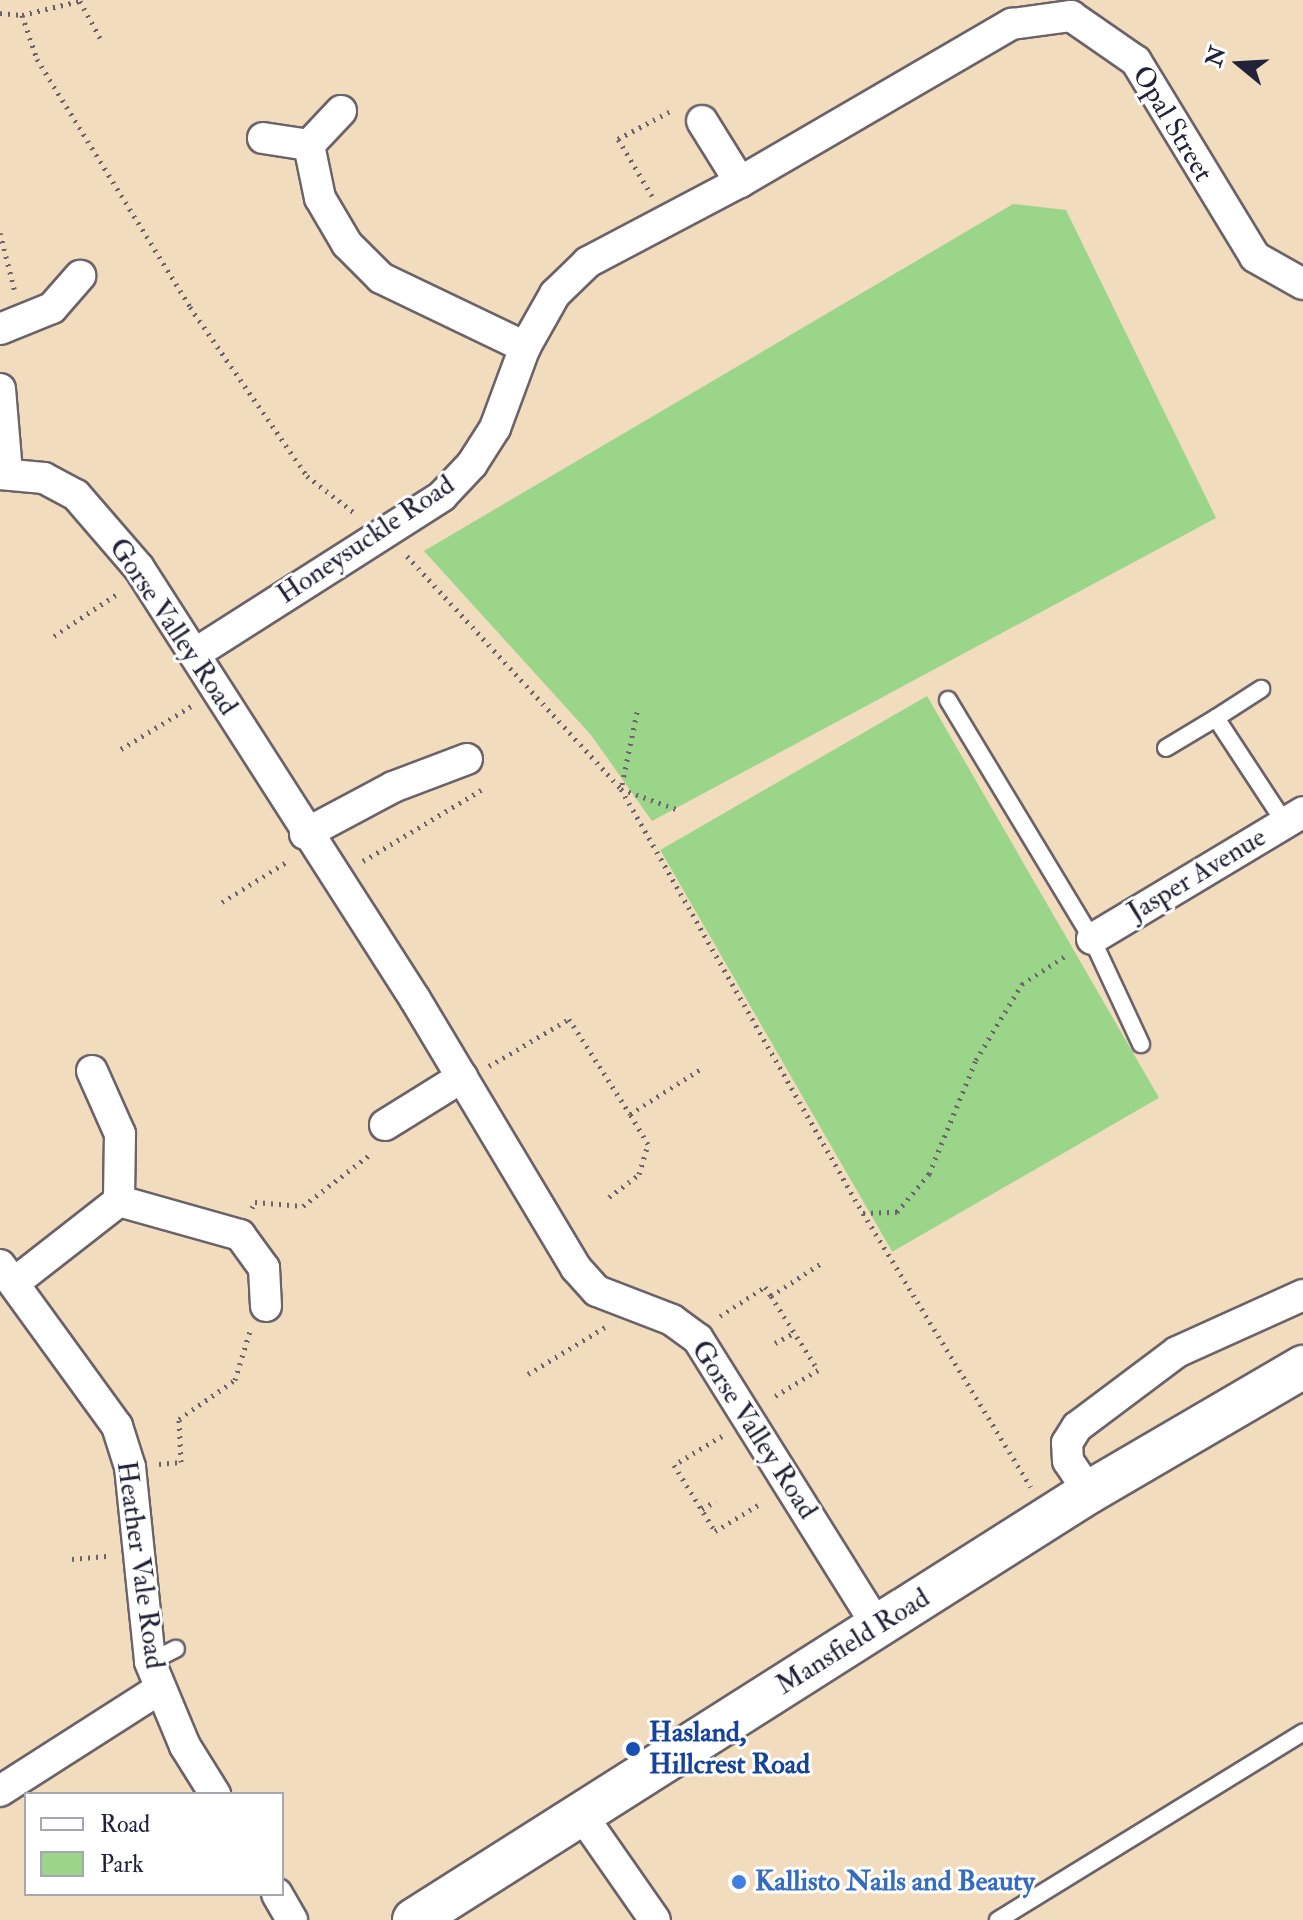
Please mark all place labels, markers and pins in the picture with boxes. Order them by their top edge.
place label: Hasland, Hillcrest Road [649,1716,810,1782]
marker: Hasland, Hillcrest Road [624,1740,642,1758]
place label: Kallisto Nails and Beauty [755,1865,1035,1899]
marker: Kallisto Nails and Beauty [730,1873,748,1891]

